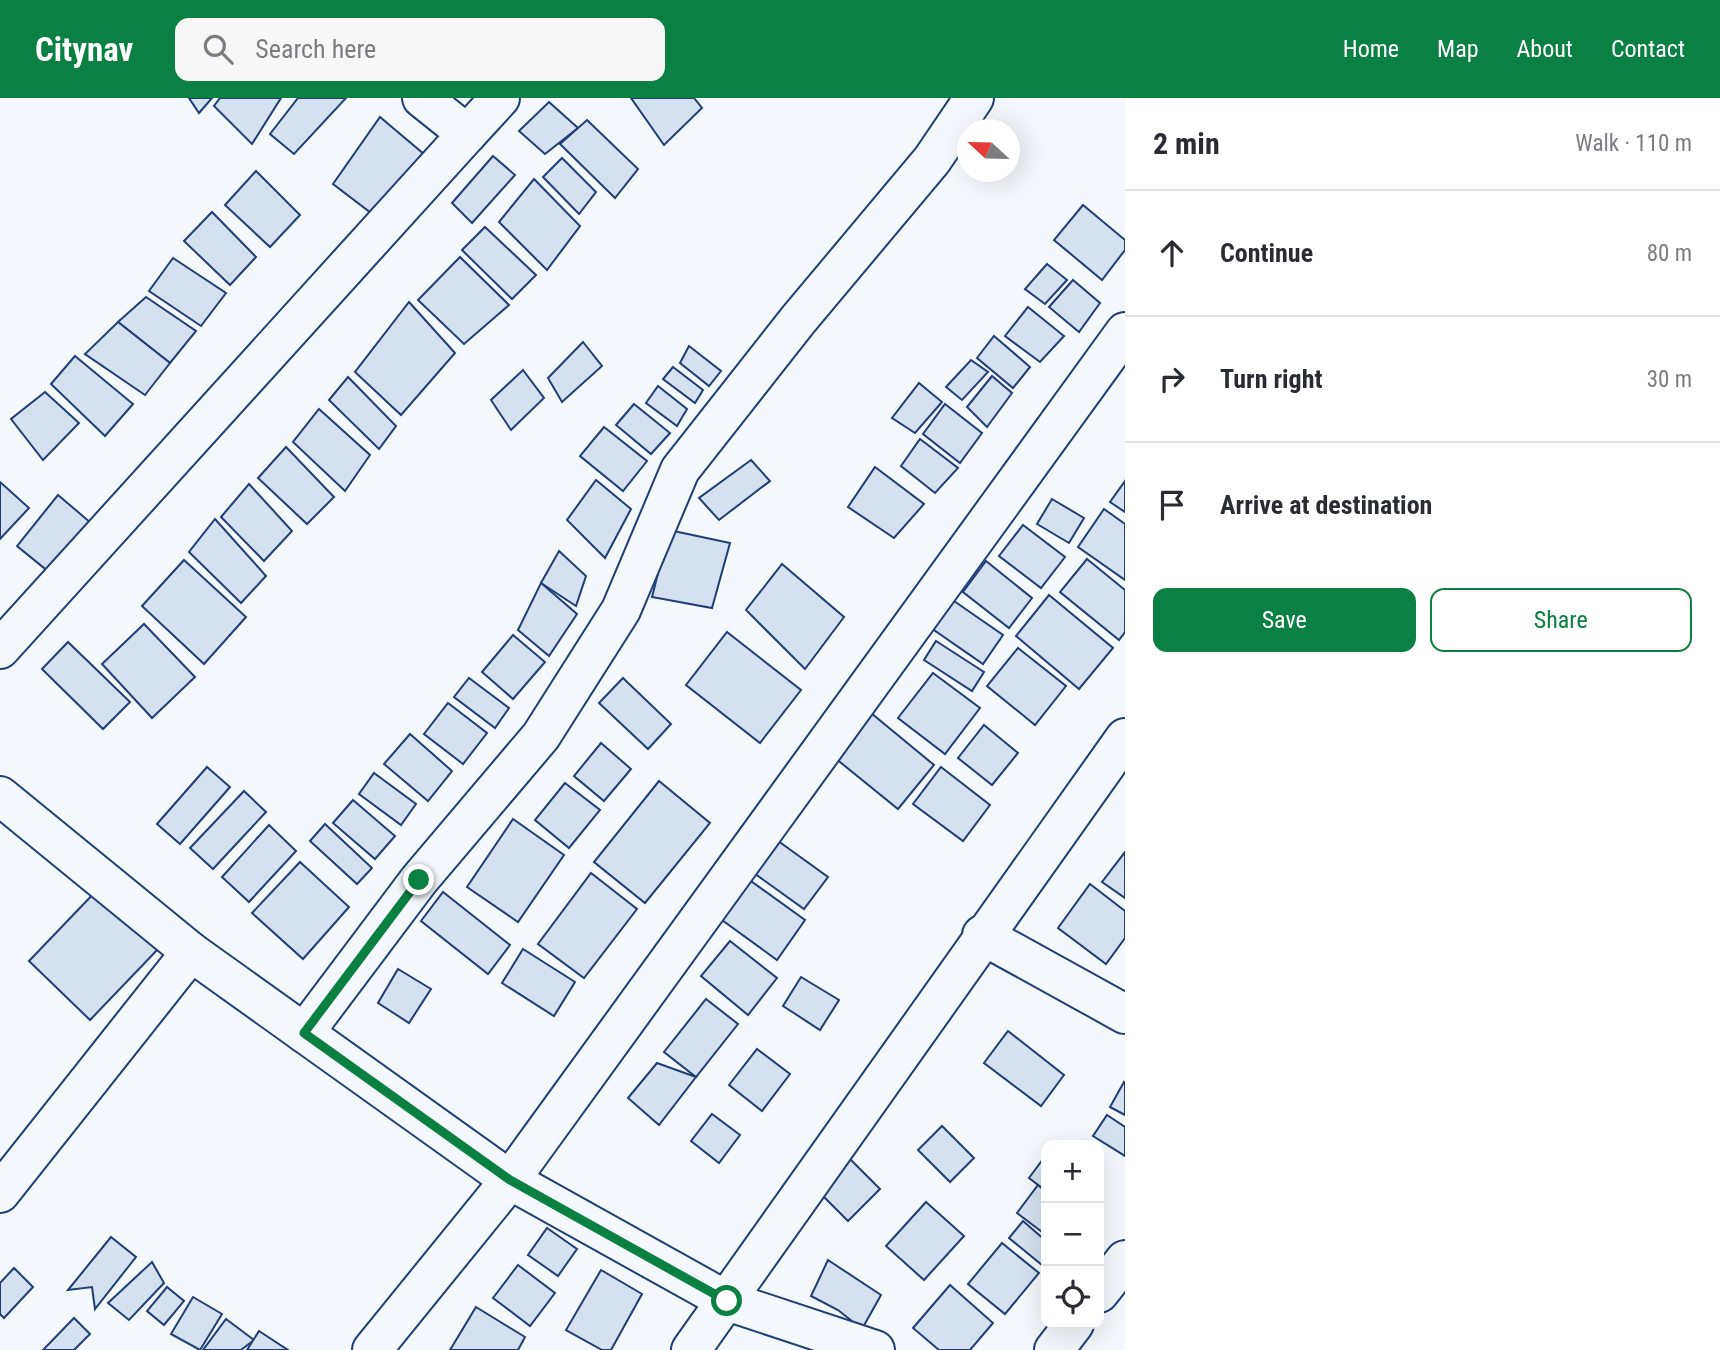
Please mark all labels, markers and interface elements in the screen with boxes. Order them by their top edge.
search box [175,18,665,81]
text: Citynav [35,30,133,69]
icon: search [199,30,237,68]
text: Search here [255,34,376,64]
text: Home [1343,35,1399,63]
text: Map [1437,35,1479,63]
text: About [1517,35,1573,63]
text: Contact [1611,35,1685,63]
north arrow [957,119,1020,182]
text: 2 min [1153,126,1220,161]
text: Walk · 110 m [1575,130,1692,157]
icon: ahead [1153,234,1191,272]
text: Continue [1220,238,1313,268]
text: 80 m [1647,240,1692,267]
icon: right [1153,360,1191,398]
text: Turn right [1220,364,1322,394]
text: 30 m [1647,366,1692,393]
icon: arrive [1153,486,1191,524]
text: Arrive at destination [1220,490,1432,520]
button: Save [1153,588,1416,652]
button: Share [1430,588,1692,652]
route end [403,864,434,895]
map controls [1041,1140,1104,1329]
button: + [1041,1140,1104,1203]
button: − [1041,1203,1104,1266]
button: locate [1041,1266,1104,1329]
route start [711,1285,742,1316]

